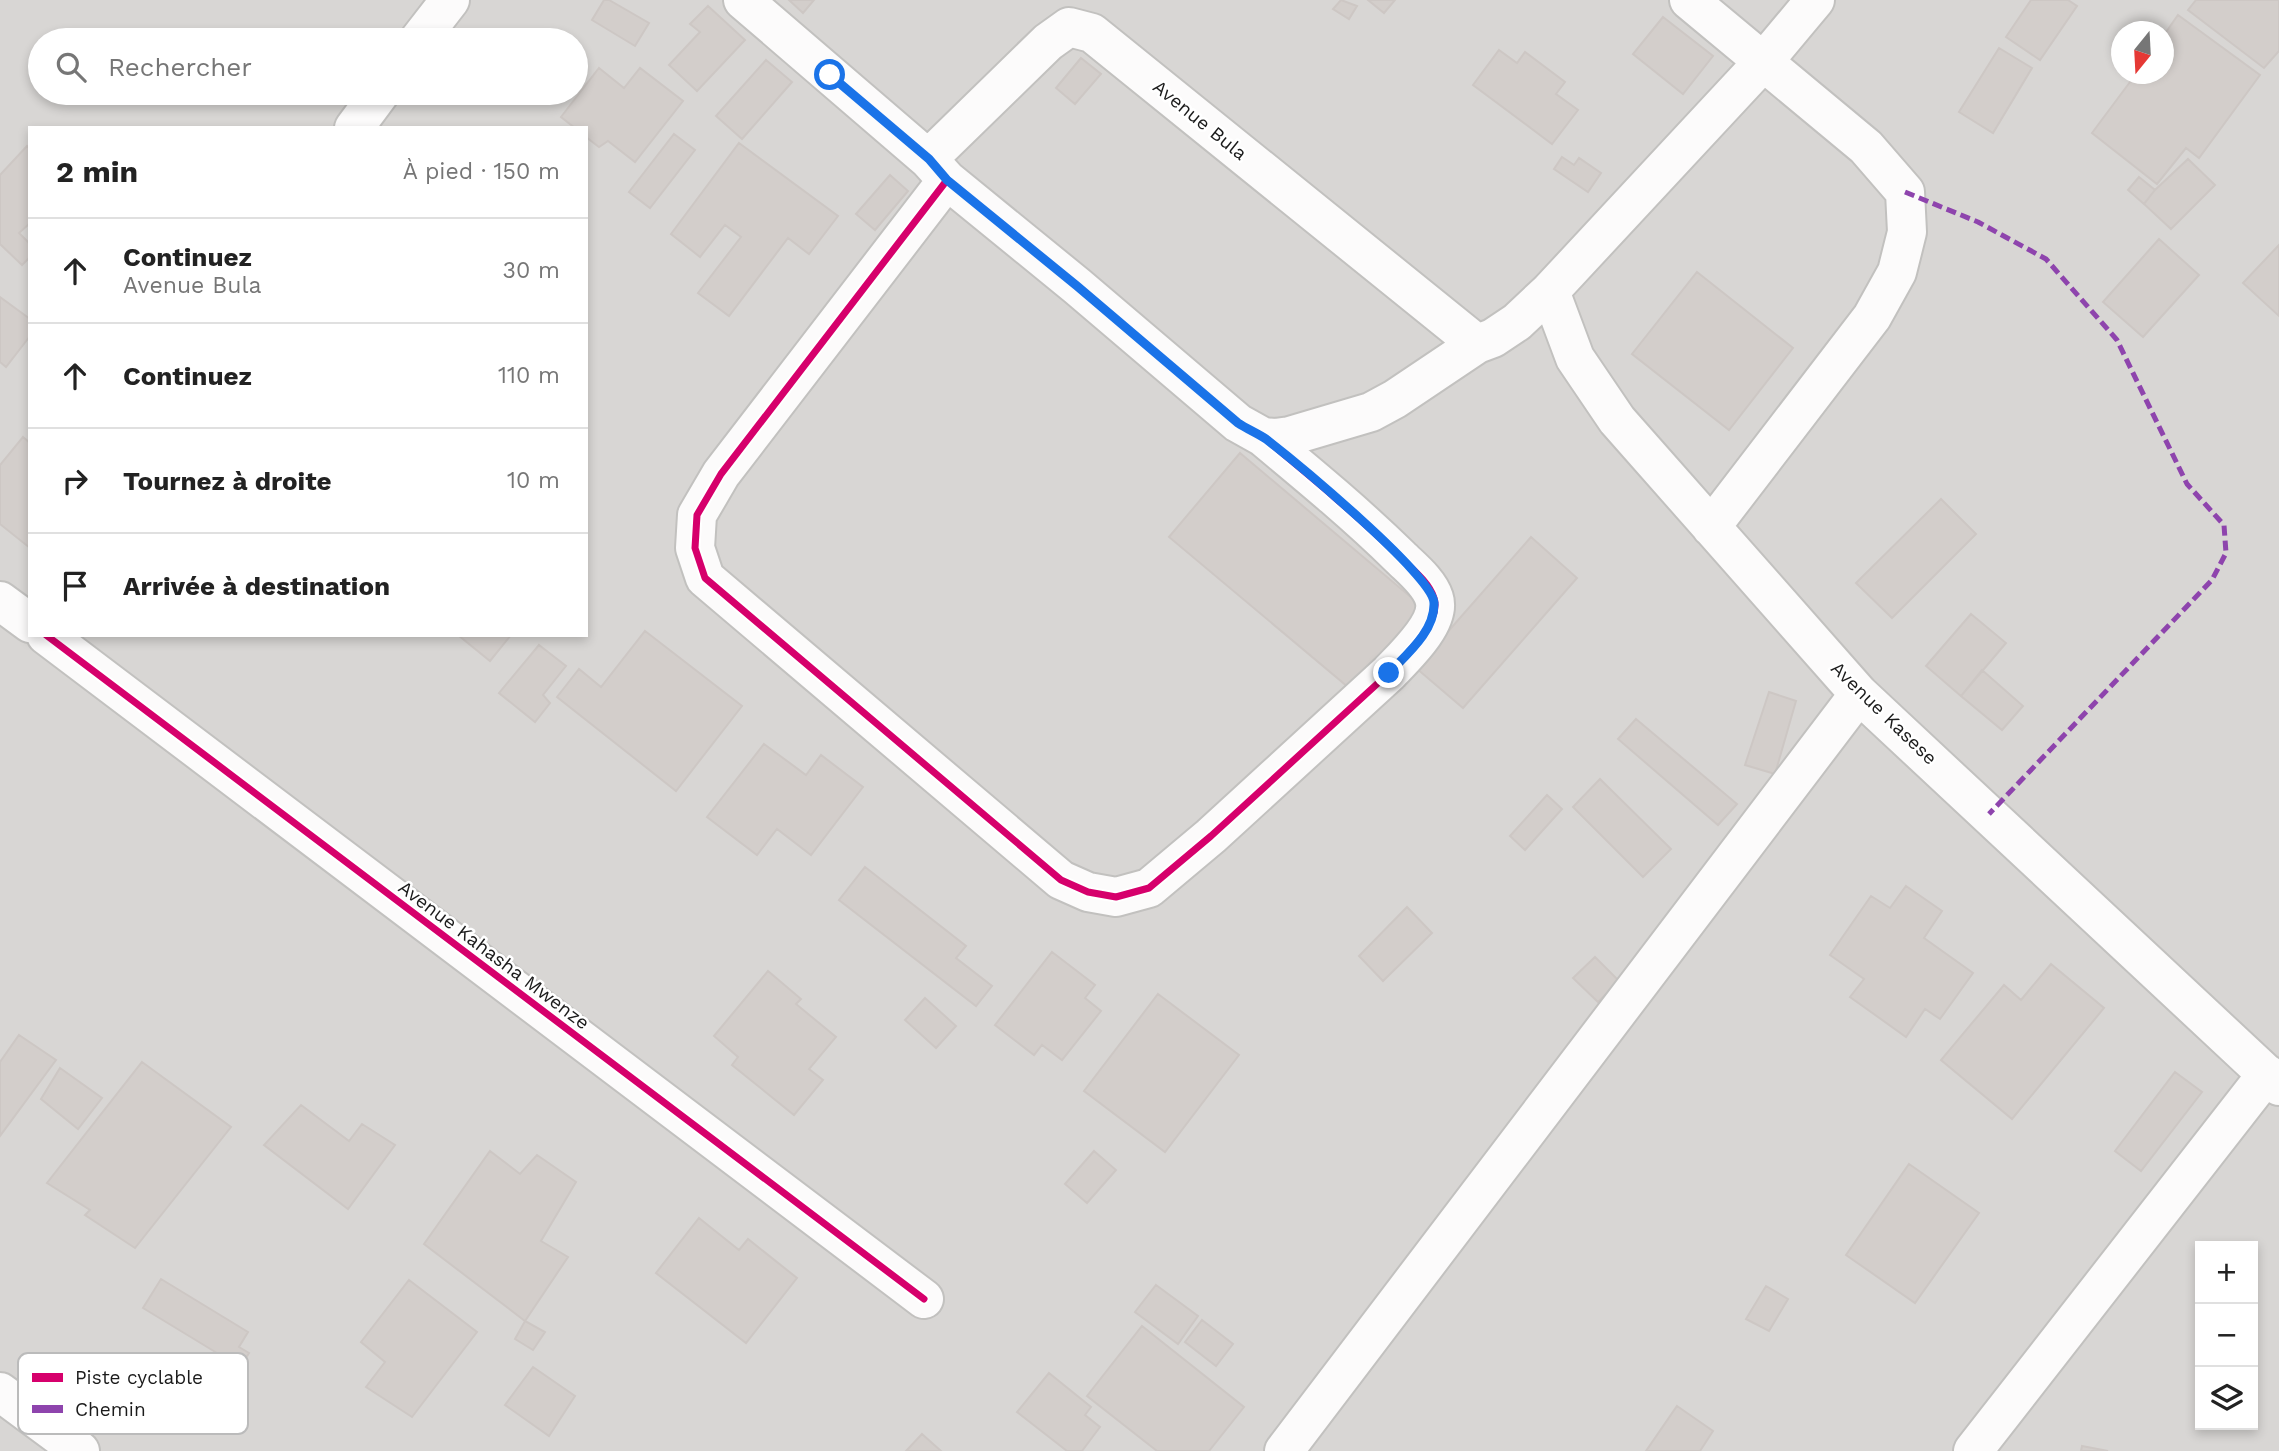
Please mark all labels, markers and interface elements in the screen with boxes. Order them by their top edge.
north arrow [2111,21,2174,84]
search box [28,28,588,105]
icon: search [52,48,90,86]
text: Rechercher [108,52,252,82]
route start [814,59,845,90]
street label: Avenue Bula [1148,75,1252,165]
text: 2 min [56,154,138,189]
text: À pied · 150 m [403,158,560,185]
text: Continuez [123,242,252,272]
icon: ahead [56,252,94,290]
text: 30 m [503,257,560,284]
text: Avenue Bula [123,272,261,299]
icon: ahead [56,357,94,395]
text: Continuez [123,361,252,391]
text: 110 m [498,362,560,389]
icon: right [56,462,94,500]
text: Tournez à droite [123,466,332,496]
text: 10 m [507,467,560,494]
icon: arrive [56,567,94,605]
text: Arrivée à destination [123,571,390,601]
route end [1373,657,1404,688]
street label: Avenue Kasese [1826,657,1942,769]
street label: Avenue Kahasha Mwenze [394,876,594,1034]
map controls [2195,1241,2258,1430]
button: + [2195,1241,2258,1304]
button: − [2195,1304,2258,1367]
legend [18,1353,248,1434]
text: Piste cyclable [75,1366,203,1389]
button: layers [2195,1367,2258,1430]
text: Chemin [75,1398,146,1421]

